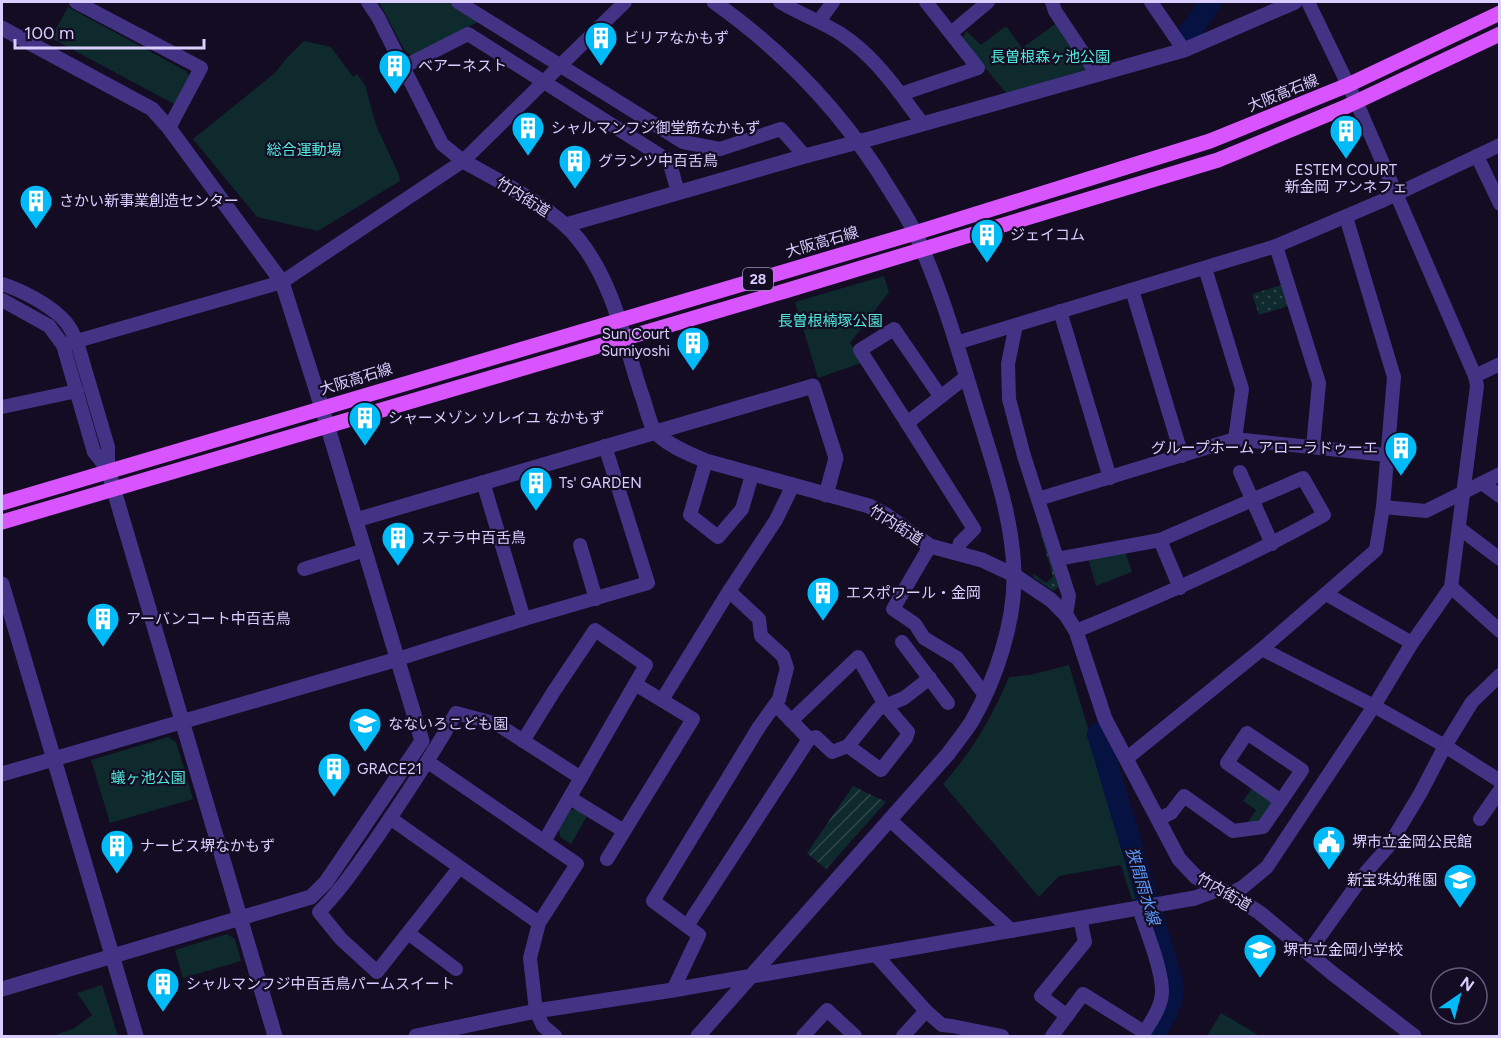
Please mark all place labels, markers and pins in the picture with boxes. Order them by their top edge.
building icon: ビリアなかもず [583,20,619,67]
place label: ビリアなかもず [624,29,729,47]
building icon: ベアーネスト [377,48,413,95]
place label: ベアーネスト [418,57,507,75]
building icon: シャルマンフジ御堂筋なかもず [510,110,546,157]
building icon: ESTEM COURT 新金岡 アンネフェ [1328,113,1364,160]
place label: シャルマンフジ御堂筋なかもず [551,119,761,137]
building icon: グランツ中百舌鳥 [557,143,593,190]
place label: グランツ中百舌鳥 [598,152,718,170]
place label: ESTEM COURT 新金岡 アンネフェ [1285,161,1407,196]
building icon: さかい新事業創造センター [18,183,54,230]
place label: さかい新事業創造センター [59,192,239,210]
building icon: ジェイコム [969,217,1005,264]
place label: ジェイコム [1010,226,1085,244]
place label: Sun Court Sumiyoshi [601,325,670,360]
building icon: Sun Court Sumiyoshi [675,325,711,372]
building icon: シャーメゾン ソレイユ なかもず [347,400,383,447]
place label: シャーメゾン ソレイユ なかもず [388,409,605,427]
building icon: グループホーム アローラドゥーエ [1383,430,1419,477]
place label: グループホーム アローラドゥーエ [1151,439,1378,457]
building icon: Ts' GARDEN [518,465,554,512]
place label: Ts' GARDEN [559,474,642,492]
building icon: ステラ中百舌鳥 [380,520,416,567]
place label: ステラ中百舌鳥 [421,529,526,547]
building icon: エスポワール・金岡 [805,575,841,622]
place label: エスポワール・金岡 [846,584,981,602]
building icon: アーバンコート中百舌鳥 [85,601,121,648]
place label: アーバンコート中百舌鳥 [126,610,291,628]
school or university icon: なないろこども園 [347,706,383,753]
place label: なないろこども園 [388,715,508,733]
building icon: GRACE21 [316,751,352,798]
place label: GRACE21 [357,760,422,778]
public building icon: 堺市立金岡公民館 [1311,824,1347,871]
building icon: ナービス堺なかもず [99,828,135,875]
place label: 堺市立金岡公民館 [1352,833,1472,851]
place label: ナービス堺なかもず [140,837,275,855]
school or university icon: 新宝珠幼稚園 [1442,862,1478,909]
place label: 新宝珠幼稚園 [1347,871,1437,889]
school or university icon: 堺市立金岡小学校 [1242,932,1278,979]
place label: 堺市立金岡小学校 [1283,941,1403,959]
building icon: シャルマンフジ中百舌鳥パームスイート [145,966,181,1013]
place label: シャルマンフジ中百舌鳥パームスイート [186,975,455,993]

